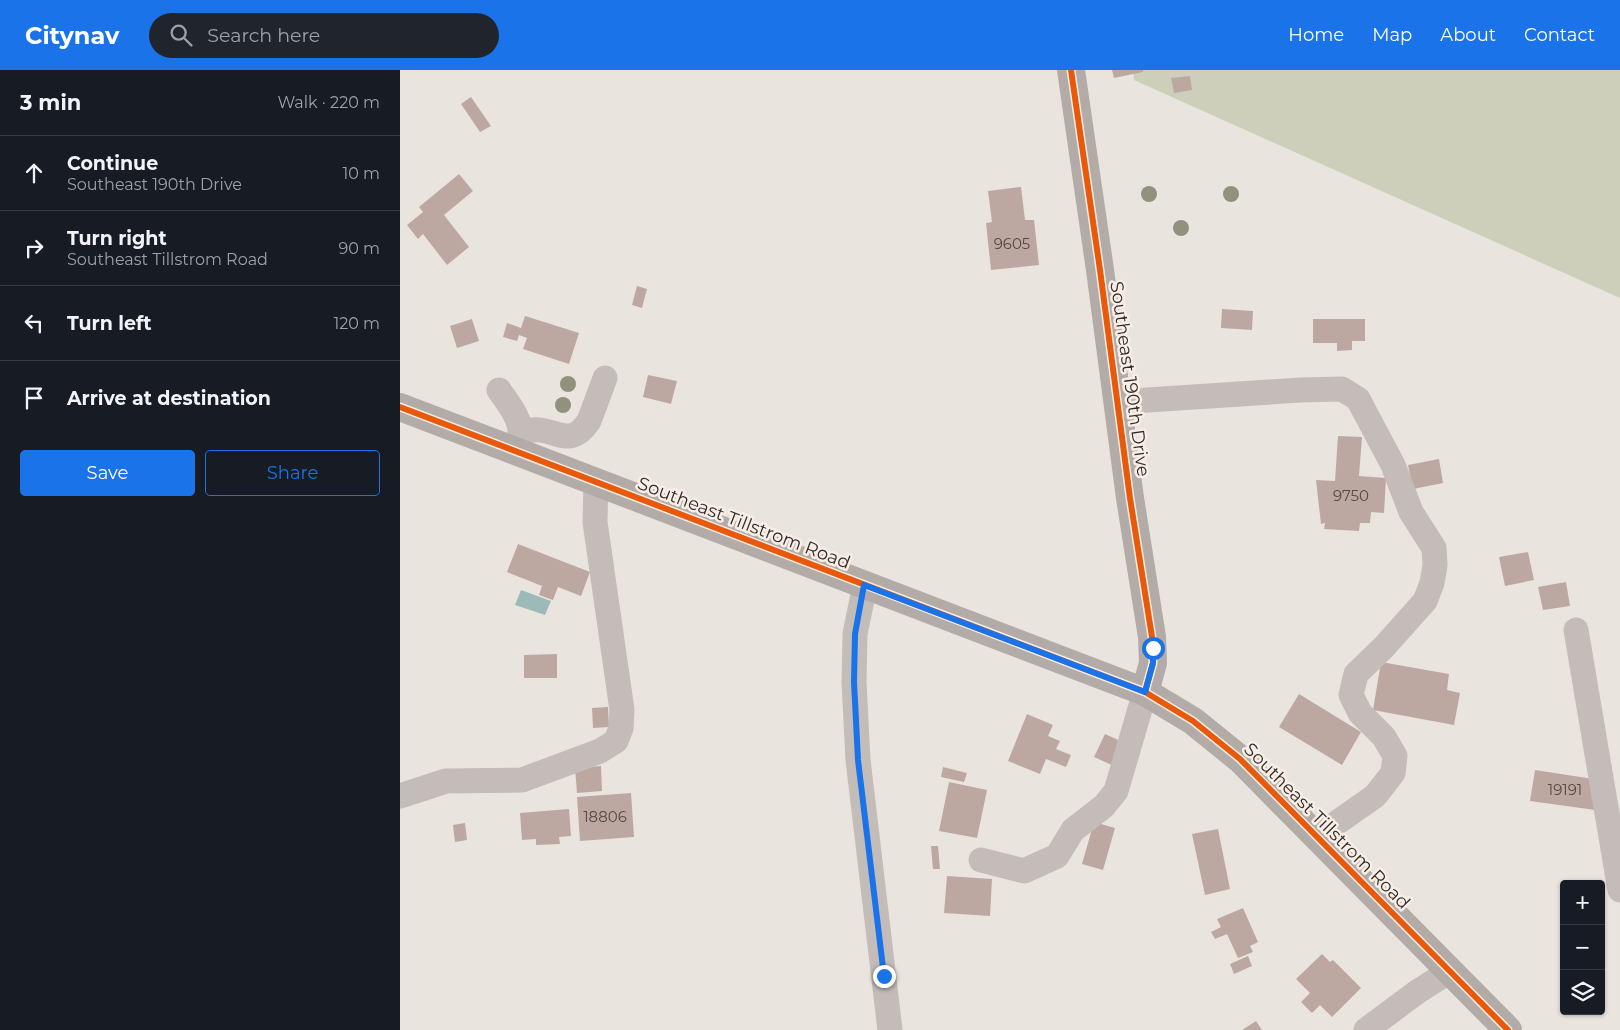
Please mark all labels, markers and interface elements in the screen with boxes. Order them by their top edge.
search box [149,13,499,58]
text: Citynav [25,21,119,50]
icon: search [167,21,195,49]
text: Search here [207,24,320,47]
text: Home [1288,24,1344,46]
text: Map [1372,24,1412,46]
text: About [1440,24,1496,46]
text: Contact [1524,24,1595,46]
text: 3 min [20,90,81,115]
text: Walk · 220 m [277,93,380,112]
text: Continue [67,152,158,175]
icon: ahead [20,159,48,187]
text: 10 m [342,164,380,183]
text: Southeast 190th Drive [67,175,242,194]
text: Turn right [67,227,167,250]
icon: right [20,234,48,262]
house number: 9605 [994,234,1030,253]
text: 90 m [338,239,380,258]
text: Southeast Tillstrom Road [67,250,268,269]
street label: Southeast 190th Drive [1105,280,1155,478]
icon: left [20,309,48,337]
text: Turn left [67,312,152,335]
text: 120 m [333,314,380,333]
icon: arrive [20,384,48,412]
text: Arrive at destination [67,387,271,410]
button: Save [20,450,195,496]
button: Share [205,450,380,496]
street label: Southeast Tillstrom Road [635,472,853,574]
house number: 9750 [1333,486,1369,505]
route start [1142,637,1165,660]
street label: Southeast Tillstrom Road [1239,738,1415,914]
house number: 19191 [1548,780,1582,799]
house number: 18806 [583,807,627,826]
map controls [1560,880,1605,1015]
button: + [1560,880,1605,925]
button: − [1560,925,1605,970]
route end [873,965,896,988]
button: layers [1560,970,1605,1015]

